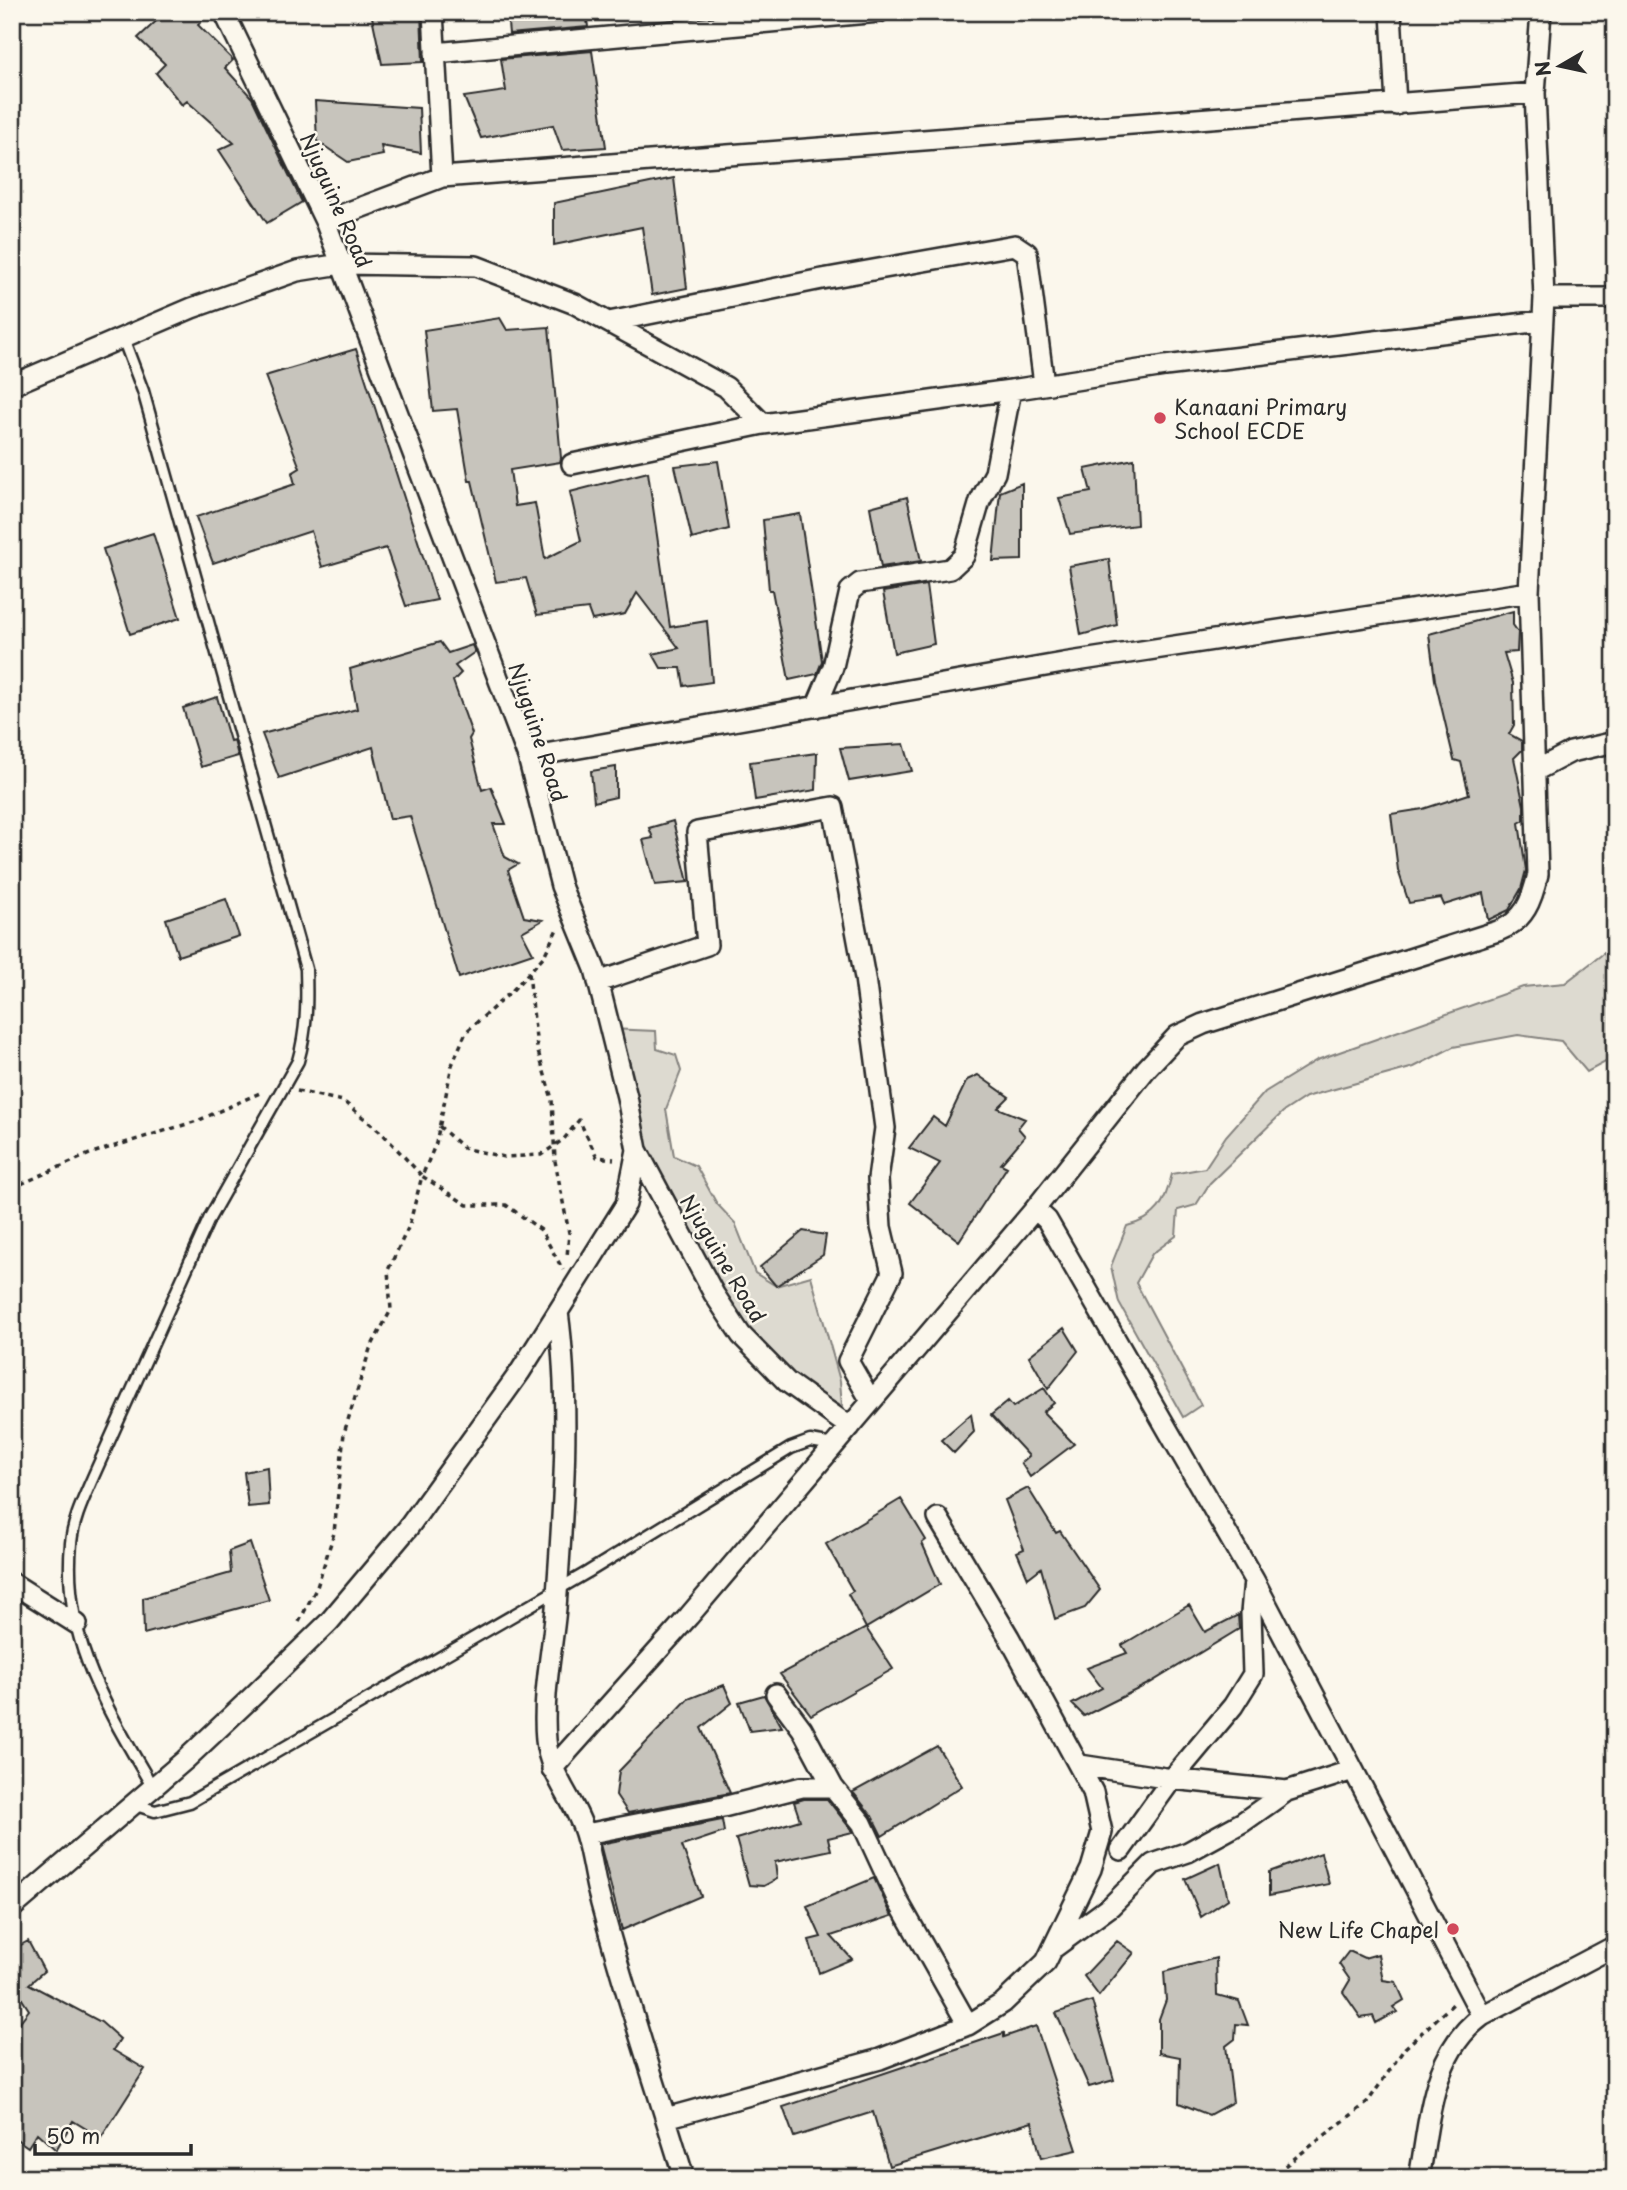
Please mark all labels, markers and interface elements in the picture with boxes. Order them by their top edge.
north arrow [1526,32,1596,102]
text: N [1527,59,1557,78]
street label: Njuguine Road [293,127,381,273]
place label: Kanaani Primary School ECDE [1174,390,1347,446]
marker: Kanaani Primary School ECDE [1152,410,1168,426]
street label: Njuguine Road [501,658,577,806]
street label: Njuguine Road [673,1188,775,1328]
place label: New Life Chapel [1278,1913,1439,1945]
marker: New Life Chapel [1445,1921,1461,1937]
scale bar [35,2113,191,2157]
text: 50 m [46,2119,100,2151]

